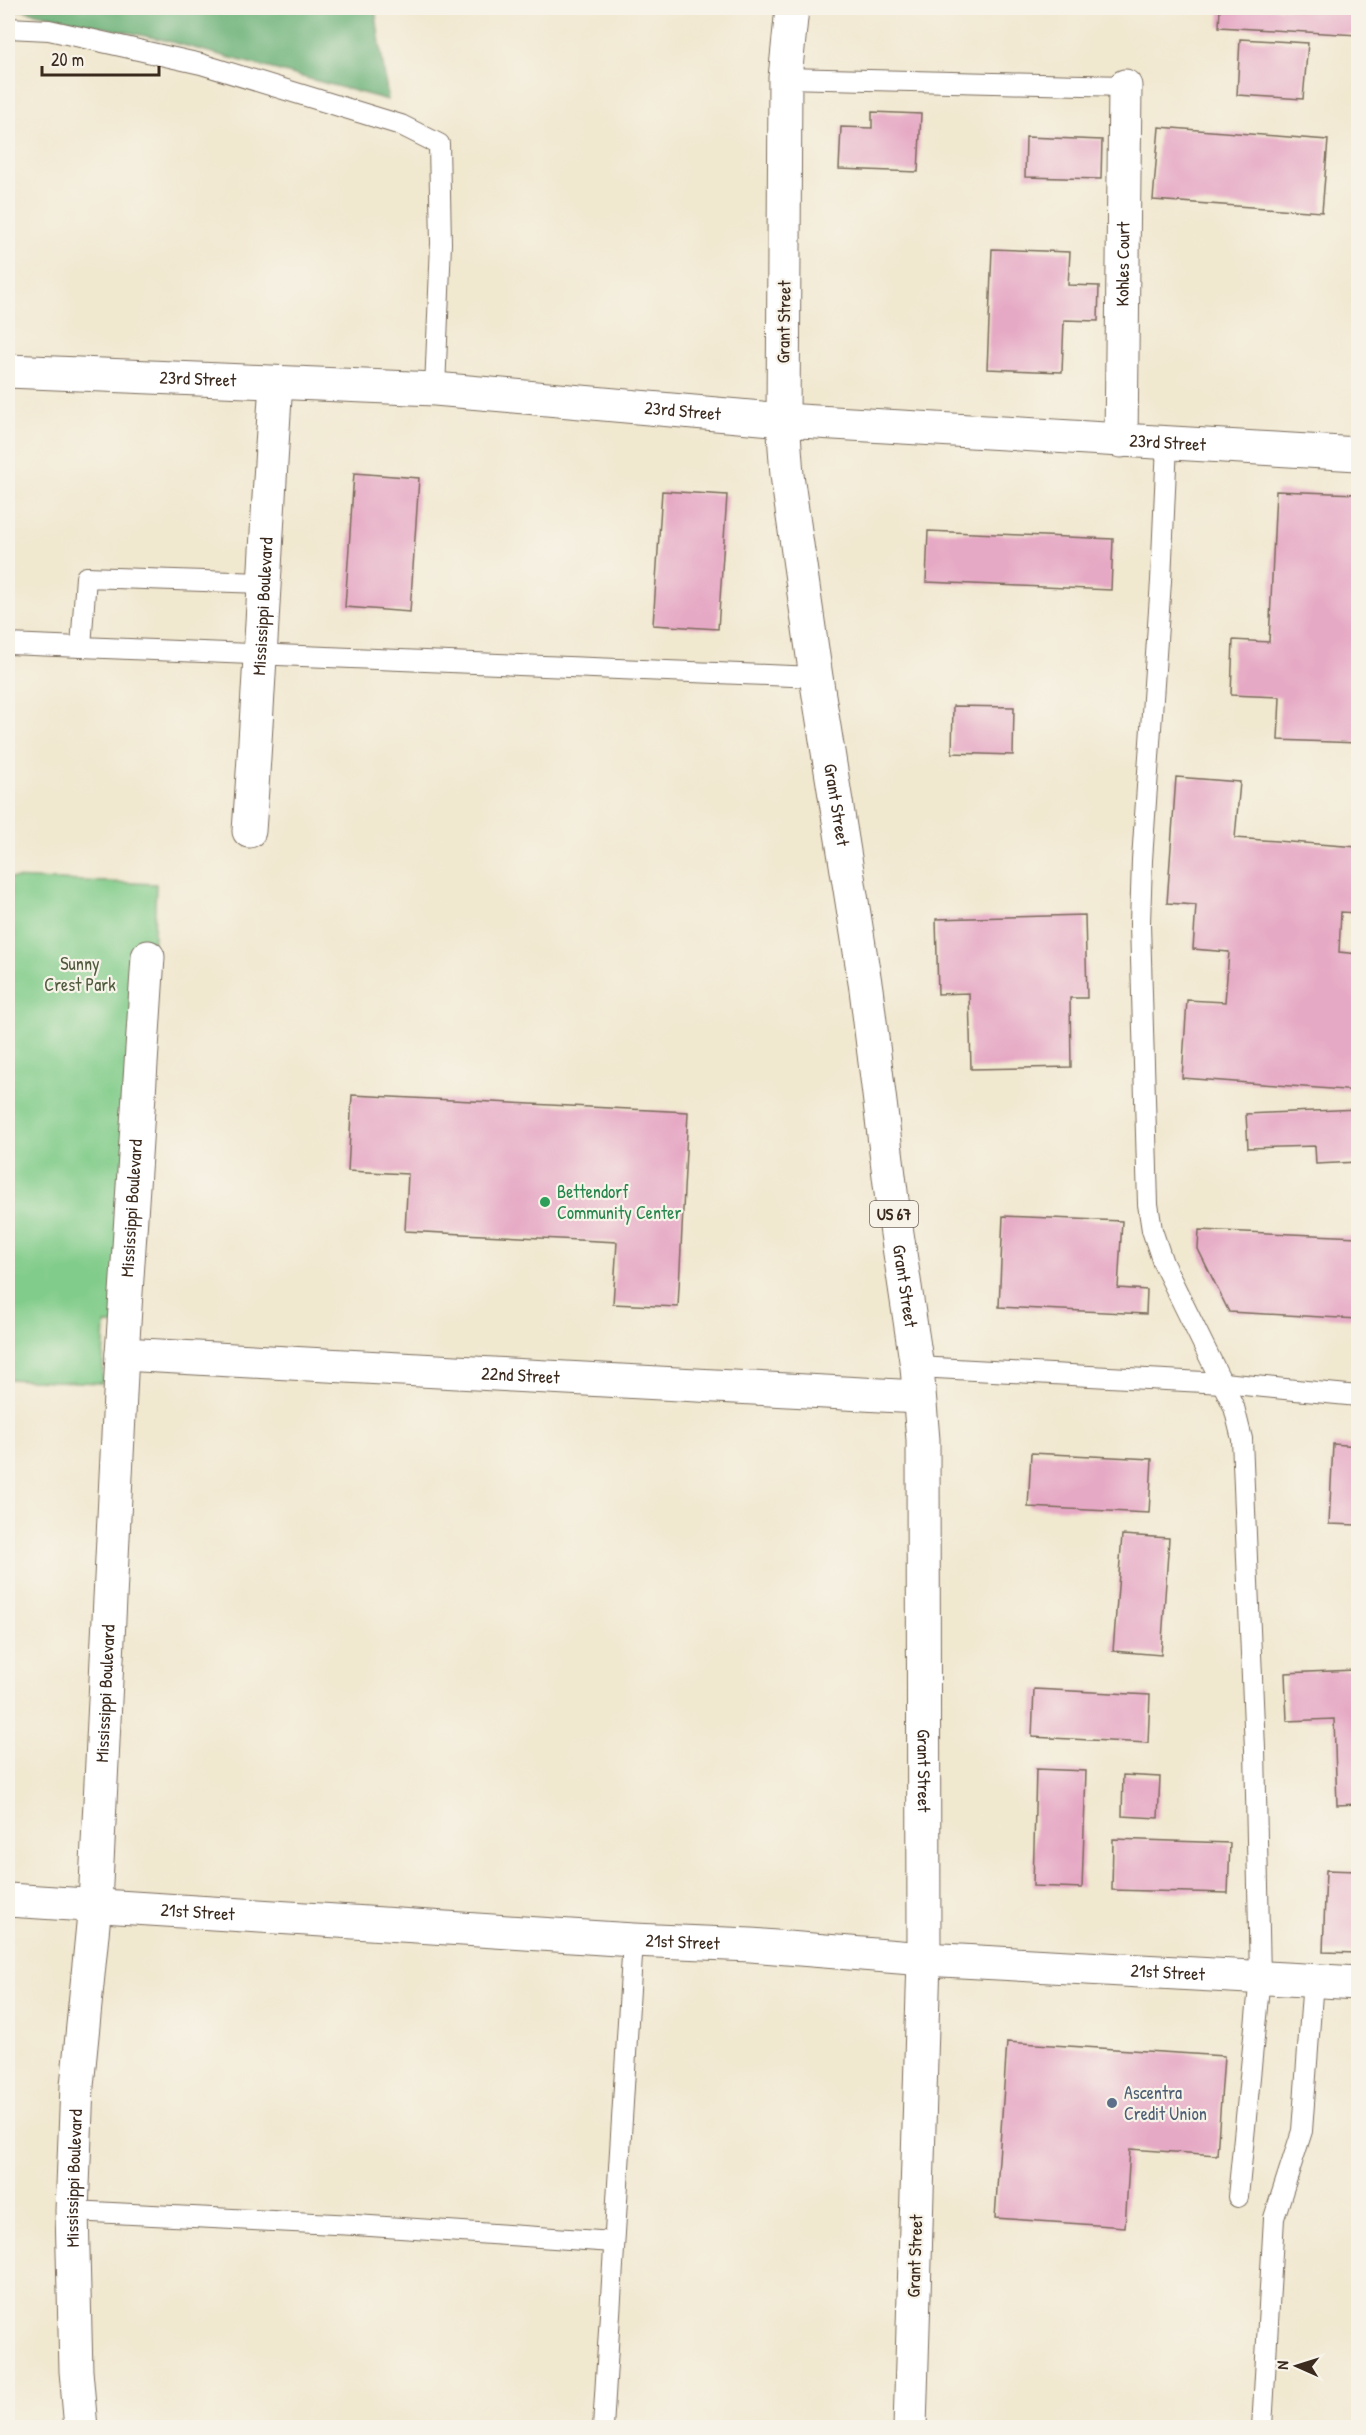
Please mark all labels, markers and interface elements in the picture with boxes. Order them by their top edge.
scale bar [42,39,159,77]
text: 20 m [51,47,84,72]
street label: Kohles Court [1110,221,1135,307]
street label: Grant Street [770,279,797,364]
street label: 23rd Street [159,364,237,393]
street label: 23rd Street [643,395,723,426]
street label: 23rd Street [1129,428,1207,457]
street label: Mississippi Boulevard [246,537,279,676]
street label: Grant Street [818,762,856,848]
park label: Sunny Crest Park [44,951,116,997]
street label: Mississippi Boulevard [114,1139,148,1278]
place label: Bettendorf Community Center [557,1179,681,1225]
marker: Bettendorf Community Center [538,1195,552,1209]
road number: US 67 [870,1201,918,1227]
street label: Grant Street [887,1243,924,1330]
street label: 22nd Street [481,1360,561,1390]
street label: Mississippi Boulevard [89,1624,121,1763]
street label: Grant Street [912,1729,937,1813]
street label: 21st Street [160,1897,236,1927]
street label: 21st Street [645,1928,721,1956]
street label: 21st Street [1130,1957,1206,1987]
place label: Ascentra Credit Union [1124,2080,1207,2126]
marker: Ascentra Credit Union [1105,2096,1119,2110]
street label: Mississippi Boulevard [59,2109,88,2248]
street label: Grant Street [901,2213,928,2298]
north arrow [1267,2336,1327,2396]
text: N [1271,2360,1293,2370]

